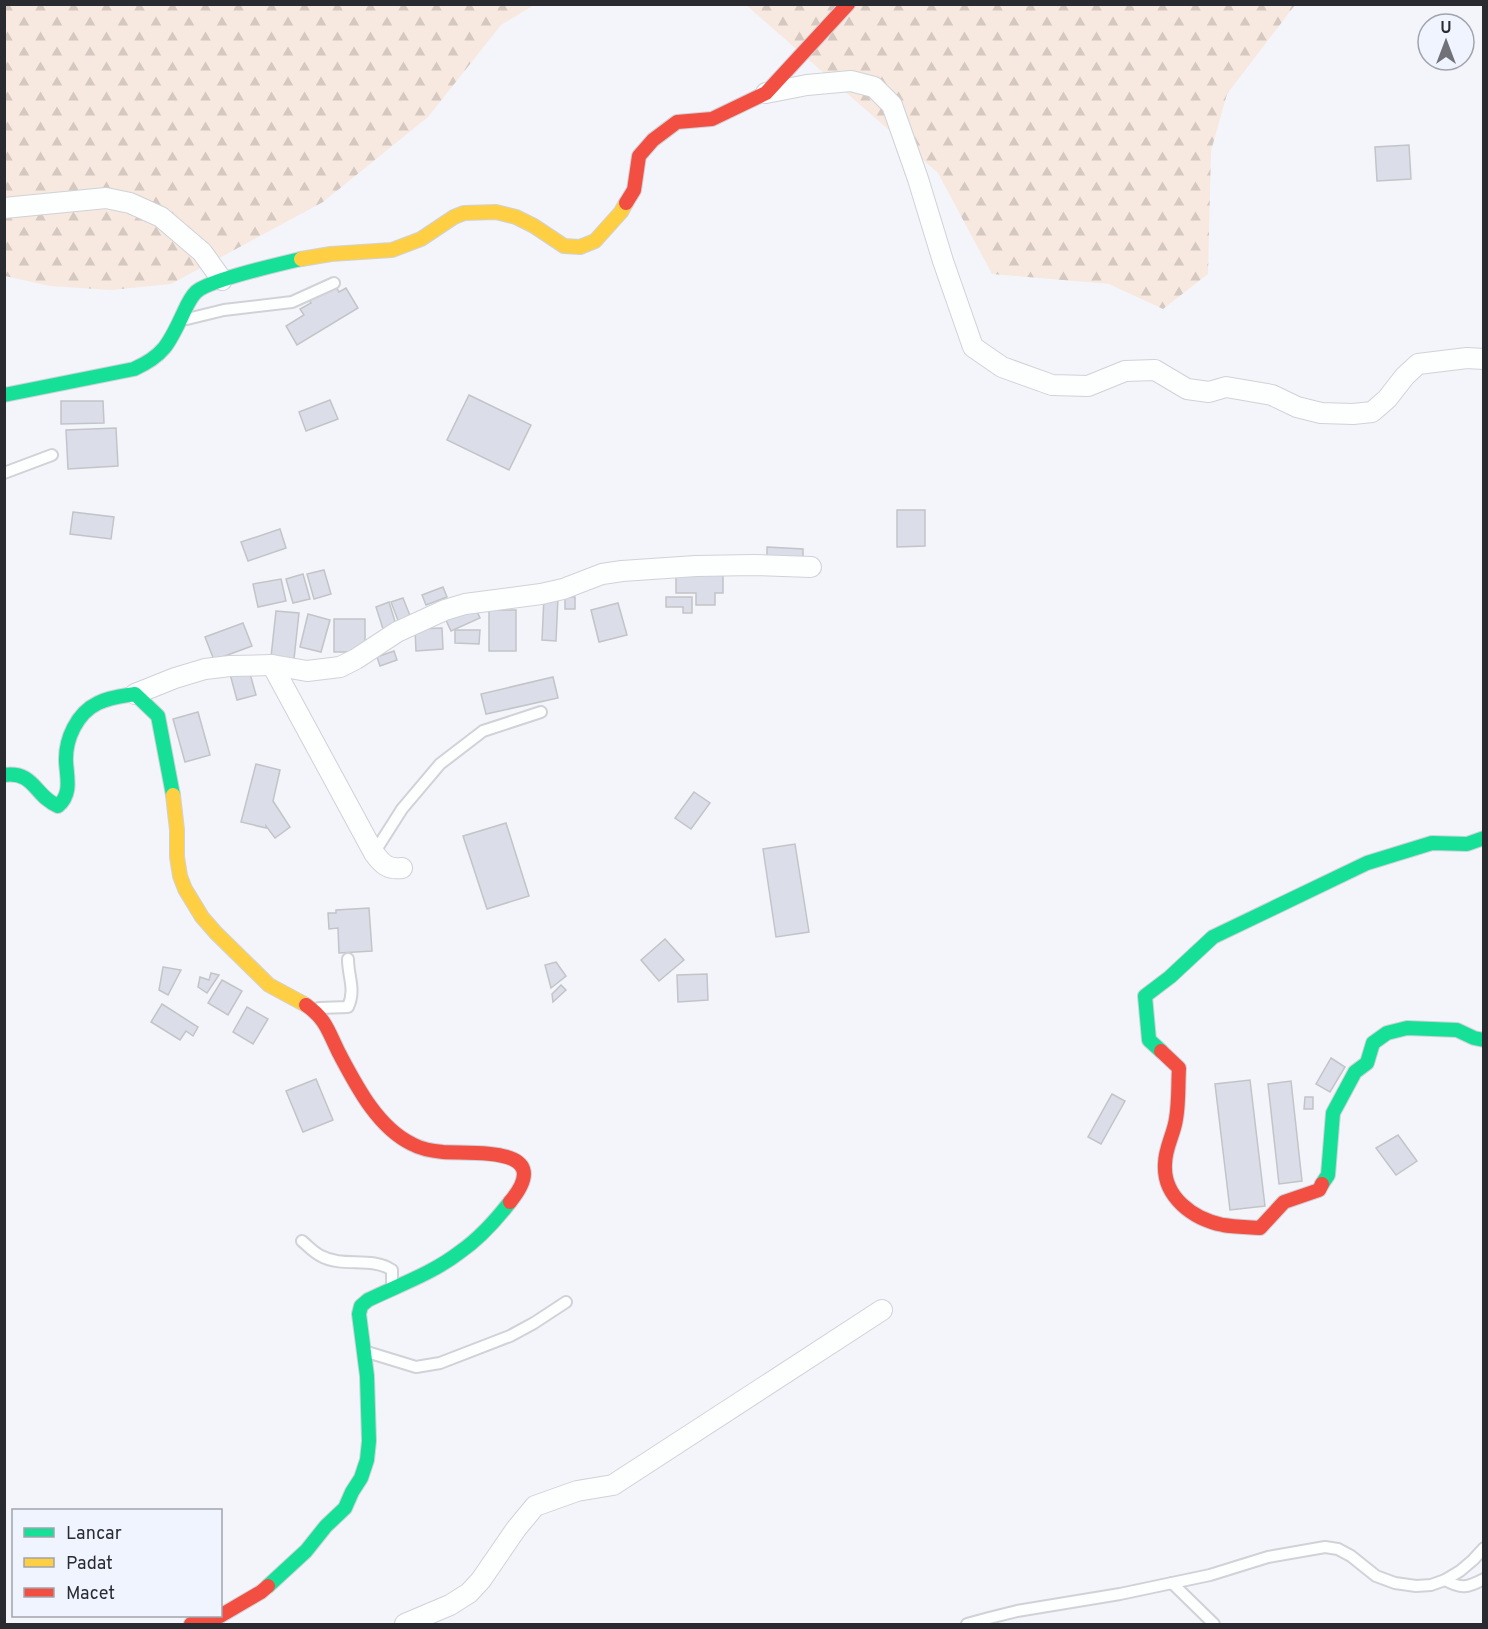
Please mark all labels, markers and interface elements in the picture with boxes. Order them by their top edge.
north arrow [1416,12,1476,72]
text: U [1440,19,1452,39]
legend [12,1509,222,1617]
text: Lancar [66,1523,122,1546]
text: Padat [66,1553,113,1576]
text: Macet [66,1583,115,1606]

